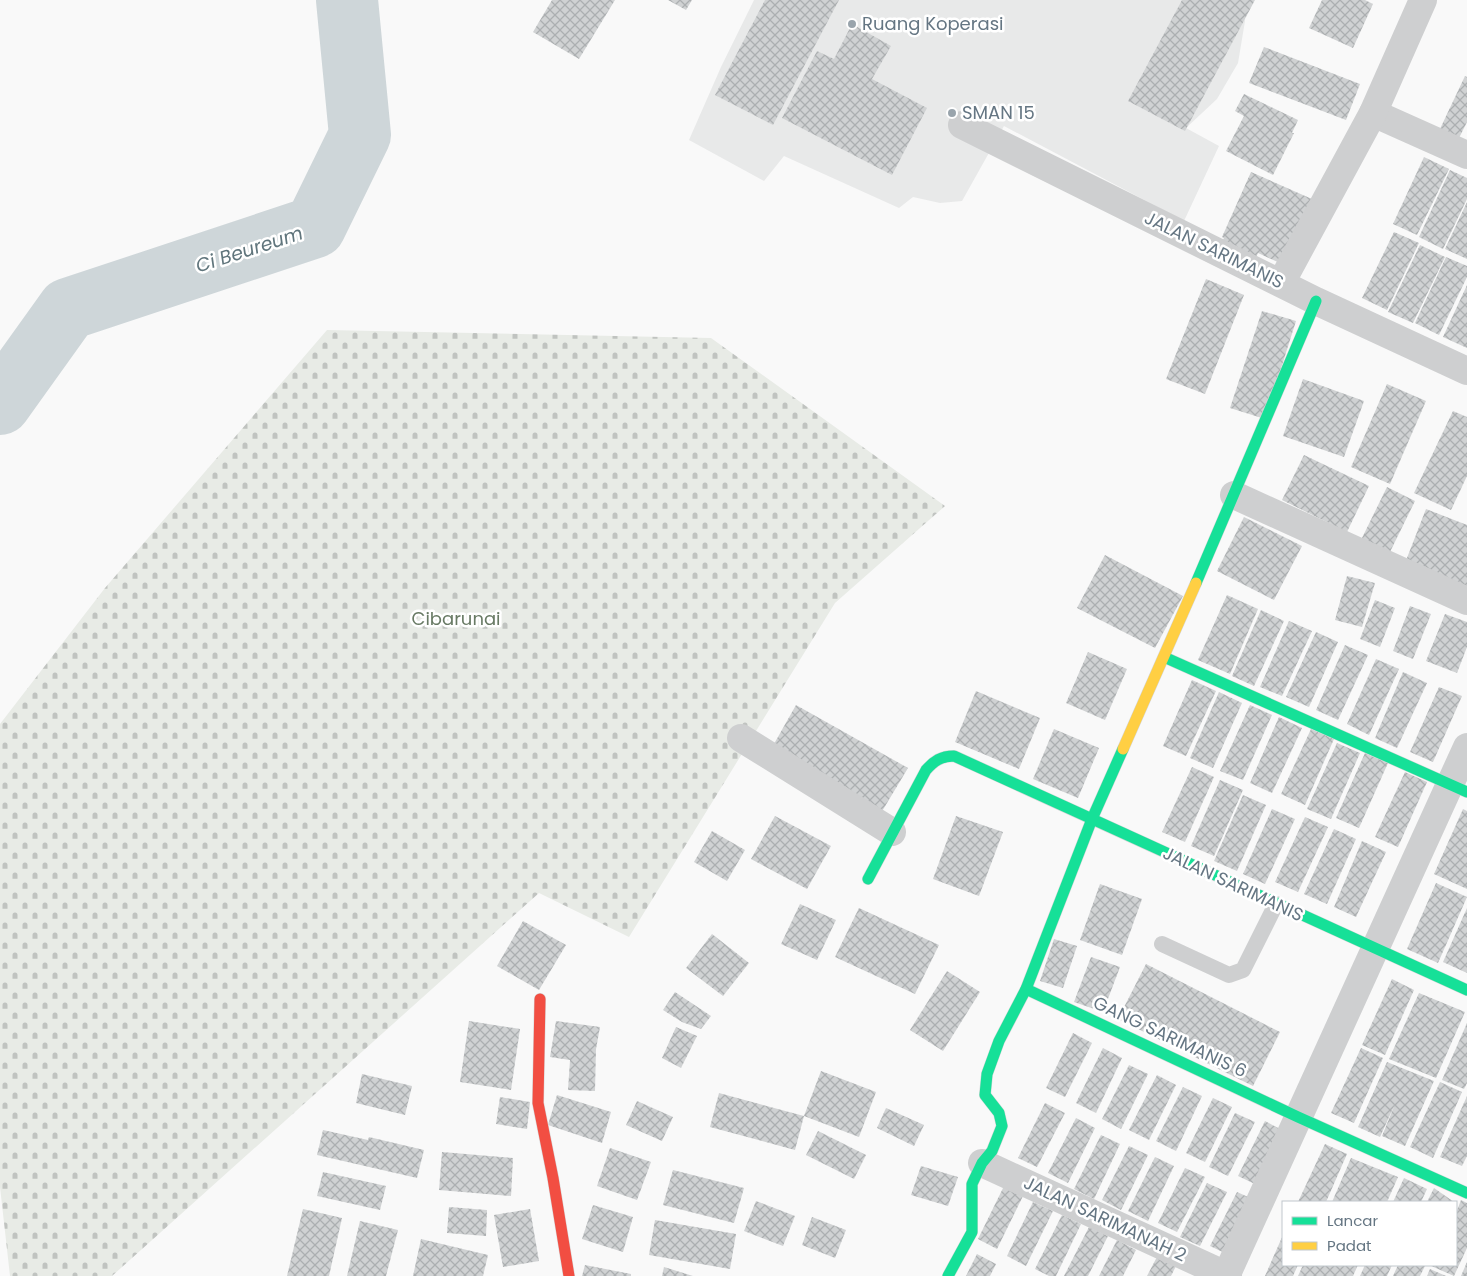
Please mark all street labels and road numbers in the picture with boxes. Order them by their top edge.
street label: JALAN SARIMANIS [1140,205,1288,294]
street label: JALAN SARIMANIS [1159,840,1308,927]
street label: GANG SARIMANIS 6 [1089,990,1251,1083]
street label: JALAN SARIMANAH 2 [1020,1170,1191,1267]

